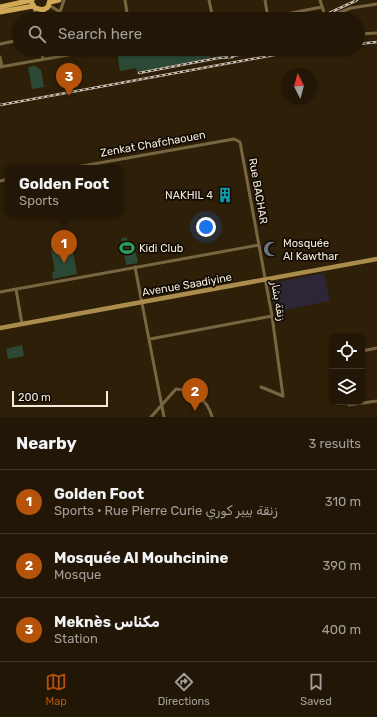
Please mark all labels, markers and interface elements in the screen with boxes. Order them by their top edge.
search box [12,12,365,56]
icon: search [26,23,48,45]
text: Search here [58,25,142,43]
pin: 3 [56,63,82,96]
north arrow [281,68,317,104]
street label: Zenkat Chafchaouen [99,128,207,160]
street label: Rue BACHAR [246,157,270,225]
popup [5,165,123,217]
text: Golden Foot [19,175,109,193]
building icon: NAKHIL 4 [216,186,234,204]
place label: NAKHIL 4 [165,189,213,202]
text: Sports [19,193,59,208]
your location [196,217,216,237]
pin: 1 [51,230,77,263]
place label: Mosquée Al Kawthar [283,237,339,263]
sports icon: Kidi Club [118,239,136,257]
mosque icon: Mosquée Al Kawthar [262,240,280,258]
place label: Kidi Club [139,242,183,255]
street label: Avenue Saadiyine [141,271,233,299]
street label: زنقة بشار [268,279,288,322]
map controls [329,333,365,405]
button: locate [329,333,365,369]
button: layers [329,369,365,405]
pin: 2 [182,378,208,411]
scale bar [12,389,108,408]
text: 200 m [18,391,51,404]
text: Nearby [16,433,77,453]
text: 3 results [309,436,361,451]
text: Golden Foot [54,485,144,503]
text: 1 [26,494,32,509]
text: 310 m [325,494,361,509]
text: Sports · Rue Pierre Curie زنقة بيير كوري [54,503,278,518]
text: Mosquée Al Mouhcinine [54,549,228,567]
text: 2 [25,558,33,573]
text: 390 m [322,558,361,573]
text: Mosque [54,567,101,582]
text: Meknès مكناس [54,613,160,631]
text: 3 [25,622,33,637]
text: 400 m [322,622,361,637]
text: Station [54,631,98,646]
tab: Map [45,671,67,708]
tab: Directions [158,671,210,708]
tab: Saved [300,671,332,708]

